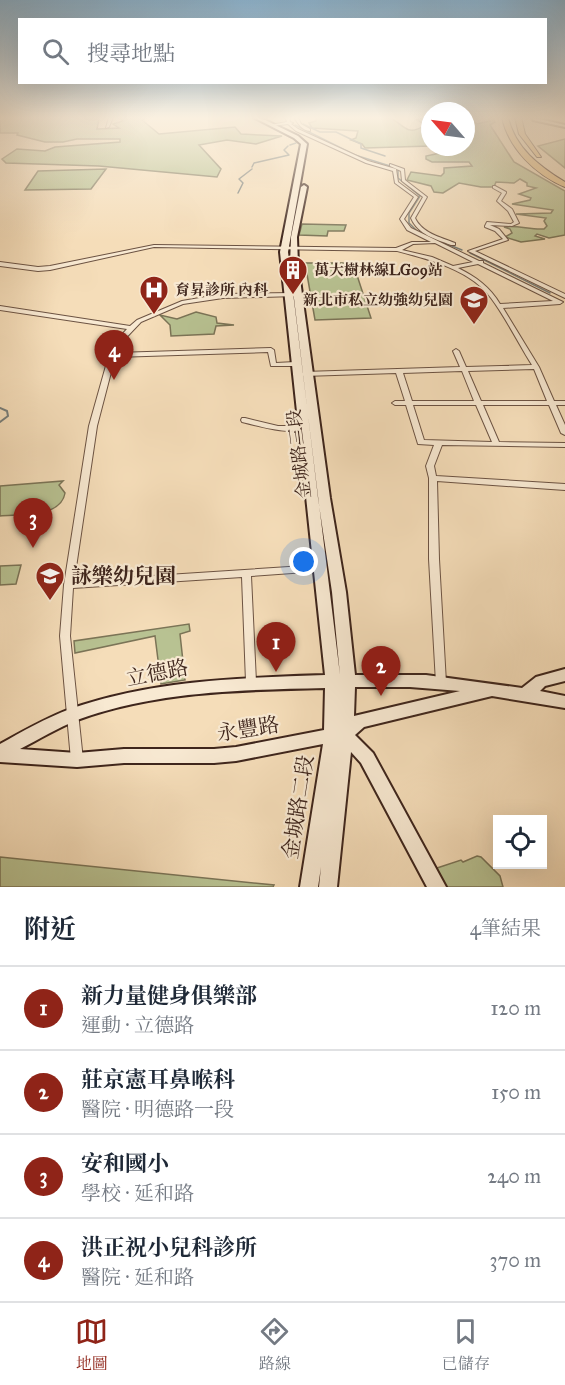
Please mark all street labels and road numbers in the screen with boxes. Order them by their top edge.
street label: 金城路三段 [283,408,315,500]
street label: 立德路 [124,654,190,692]
street label: 永豐路 [215,711,281,747]
street label: 金城路二段 [277,753,319,861]

